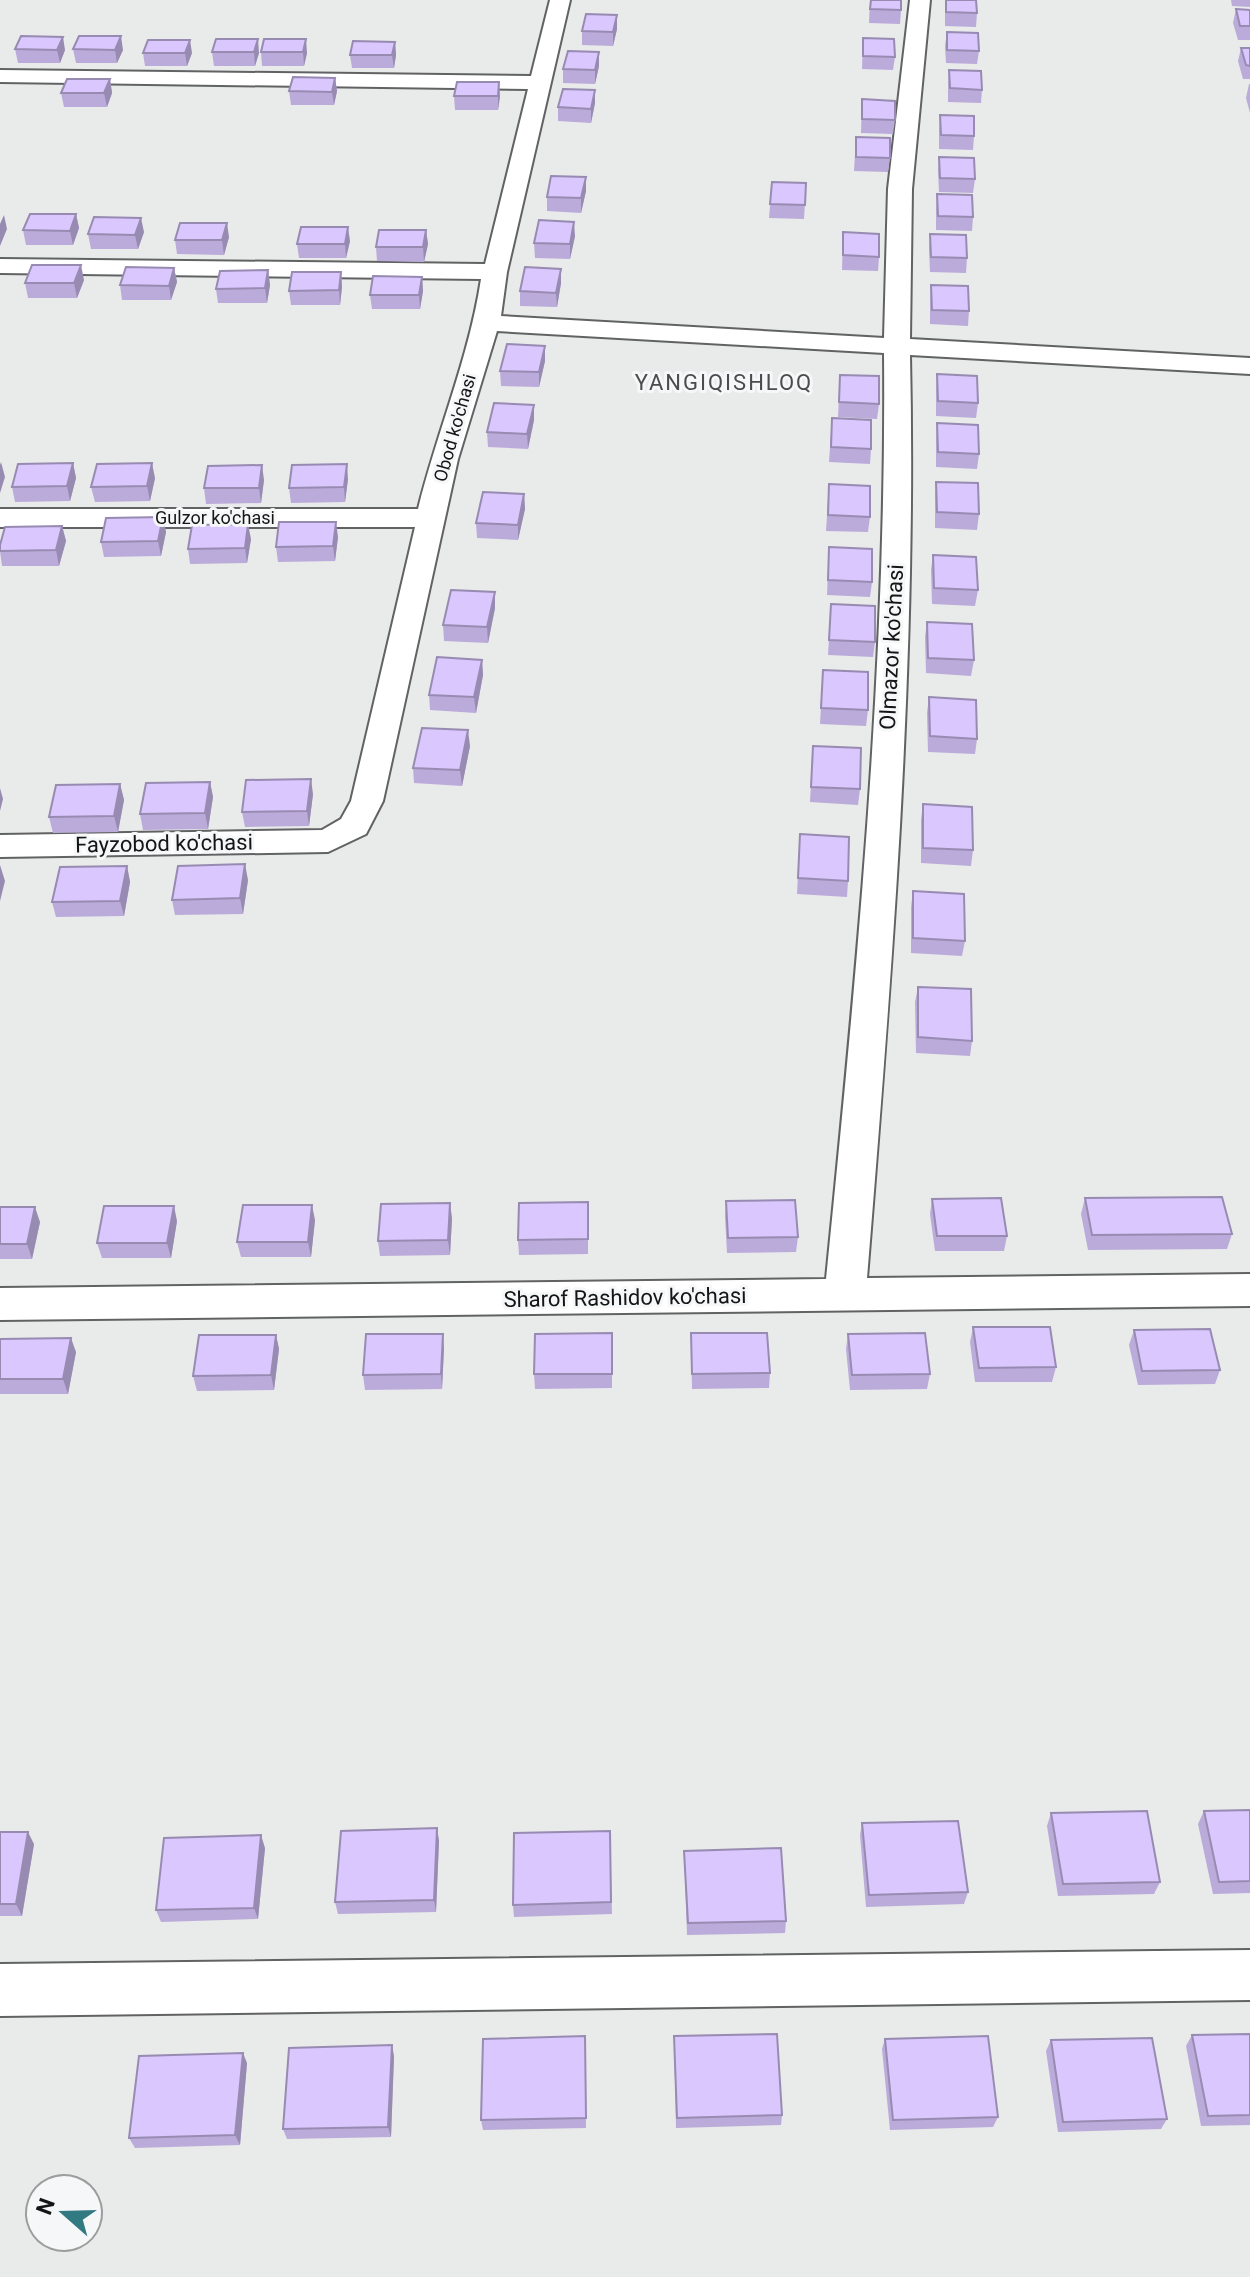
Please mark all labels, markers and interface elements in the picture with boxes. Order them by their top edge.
district label: YANGIQISHLOQ [635,370,813,395]
street label: Obod ko'chasi [429,372,480,484]
street label: Gulzor ko'chasi [155,507,275,528]
street label: Olmazor ko'chasi [875,564,908,730]
street label: Fayzobod ko'chasi [75,829,253,858]
street label: Sharof Rashidov ko'chasi [503,1283,747,1312]
north arrow [24,2173,104,2253]
text: N [31,2195,60,2218]

